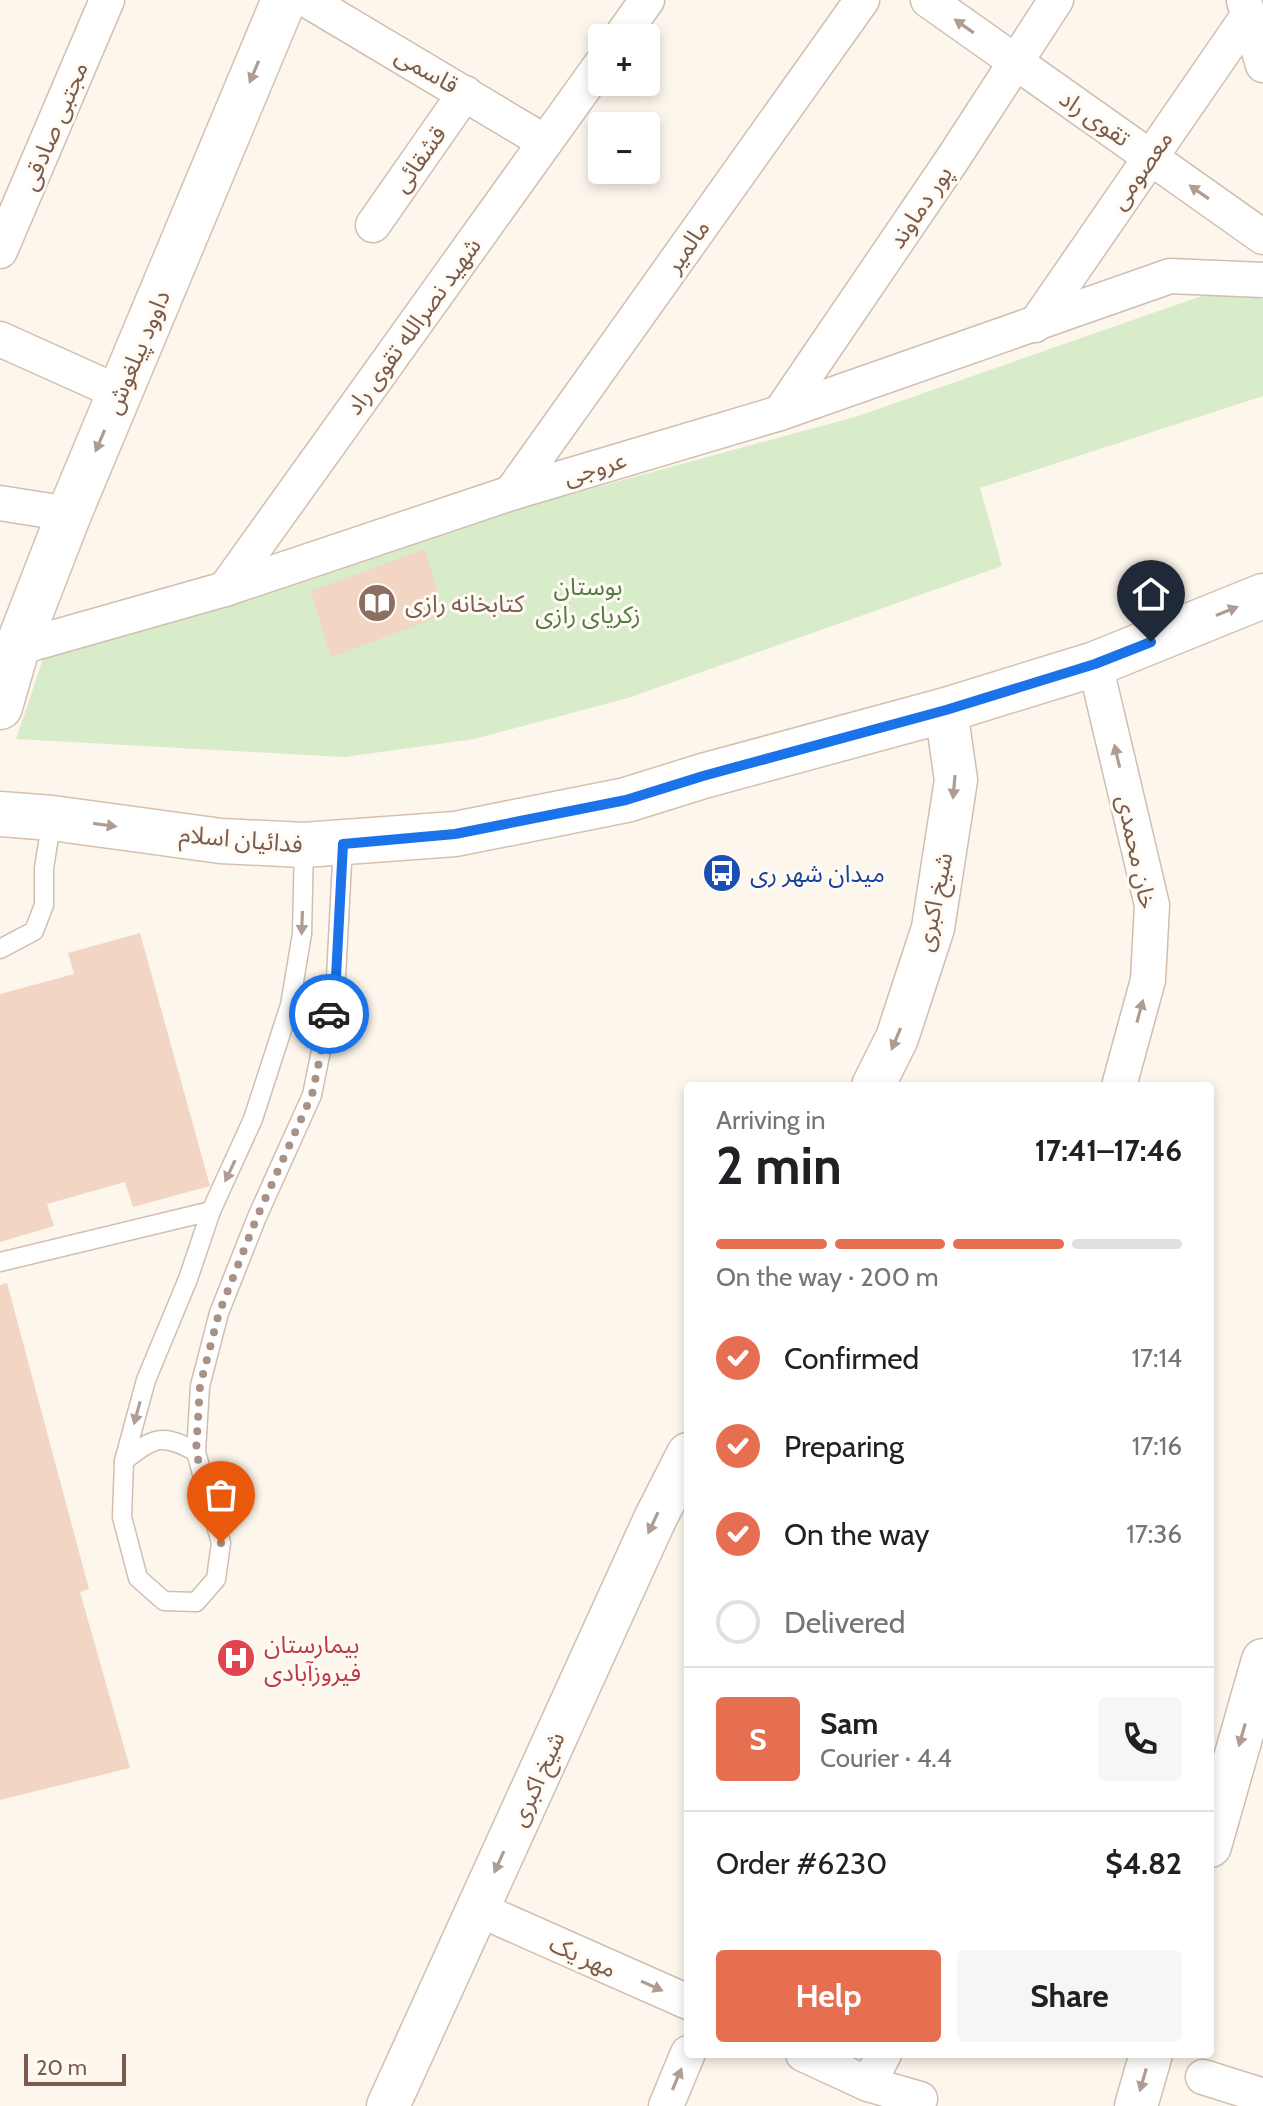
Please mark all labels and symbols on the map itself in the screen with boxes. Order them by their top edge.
one-way arrow [954,18,974,34]
street label: قاسمی [390,40,464,100]
street label: مجتبی صادقی [14,57,94,195]
one-way arrow [248,60,261,84]
street label: تقوی راد [1054,83,1136,153]
street label: قشقائی [386,120,452,198]
street label: معصومی [1103,125,1179,215]
street label: پور دماوند [882,160,959,255]
one-way arrow [1189,185,1210,200]
street label: مالمیر [658,214,716,279]
street label: شهید نصرالله تقوی راد [339,232,487,420]
street label: داوود پیلغوش [98,286,177,419]
one-way arrow [93,429,106,453]
street label: عروجی [560,445,630,491]
pin [1117,560,1185,642]
park label: بوستان زکریای رازی [535,572,641,629]
library icon: کتابخانه رازی [356,582,398,624]
place label: کتابخانه رازی [405,589,525,618]
one-way arrow [1215,604,1239,617]
one-way arrow [1110,744,1122,769]
one-way arrow [947,775,960,800]
street label: خان محمدی [1111,792,1163,912]
one-way arrow [93,819,118,832]
street label: فدائیان اسلام [178,819,304,863]
street label: شیخ اکبری [909,850,962,955]
bus stop icon: میدان شهر ری [701,852,743,894]
place label: میدان شهر ری [750,859,885,888]
one-way arrow [296,911,309,936]
courier [289,974,369,1054]
one-way arrow [1134,998,1146,1023]
one-way arrow [889,1027,902,1051]
one-way arrow [223,1159,236,1183]
one-way arrow [130,1401,142,1426]
pin [187,1461,255,1543]
one-way arrow [646,1512,660,1535]
place label: بیمارستان فیروزآبادی [264,1630,361,1687]
hospital icon: بیمارستان فیروزآبادی [215,1637,257,1679]
one-way arrow [1235,1722,1247,1747]
street label: شیخ اکبری [503,1727,573,1832]
one-way arrow [492,1850,506,1874]
street label: مهر یک [545,1928,621,1984]
one-way arrow [640,1979,663,1993]
scale bar [24,2050,126,2086]
one-way arrow [670,2068,683,2091]
one-way arrow [1137,2068,1149,2093]

